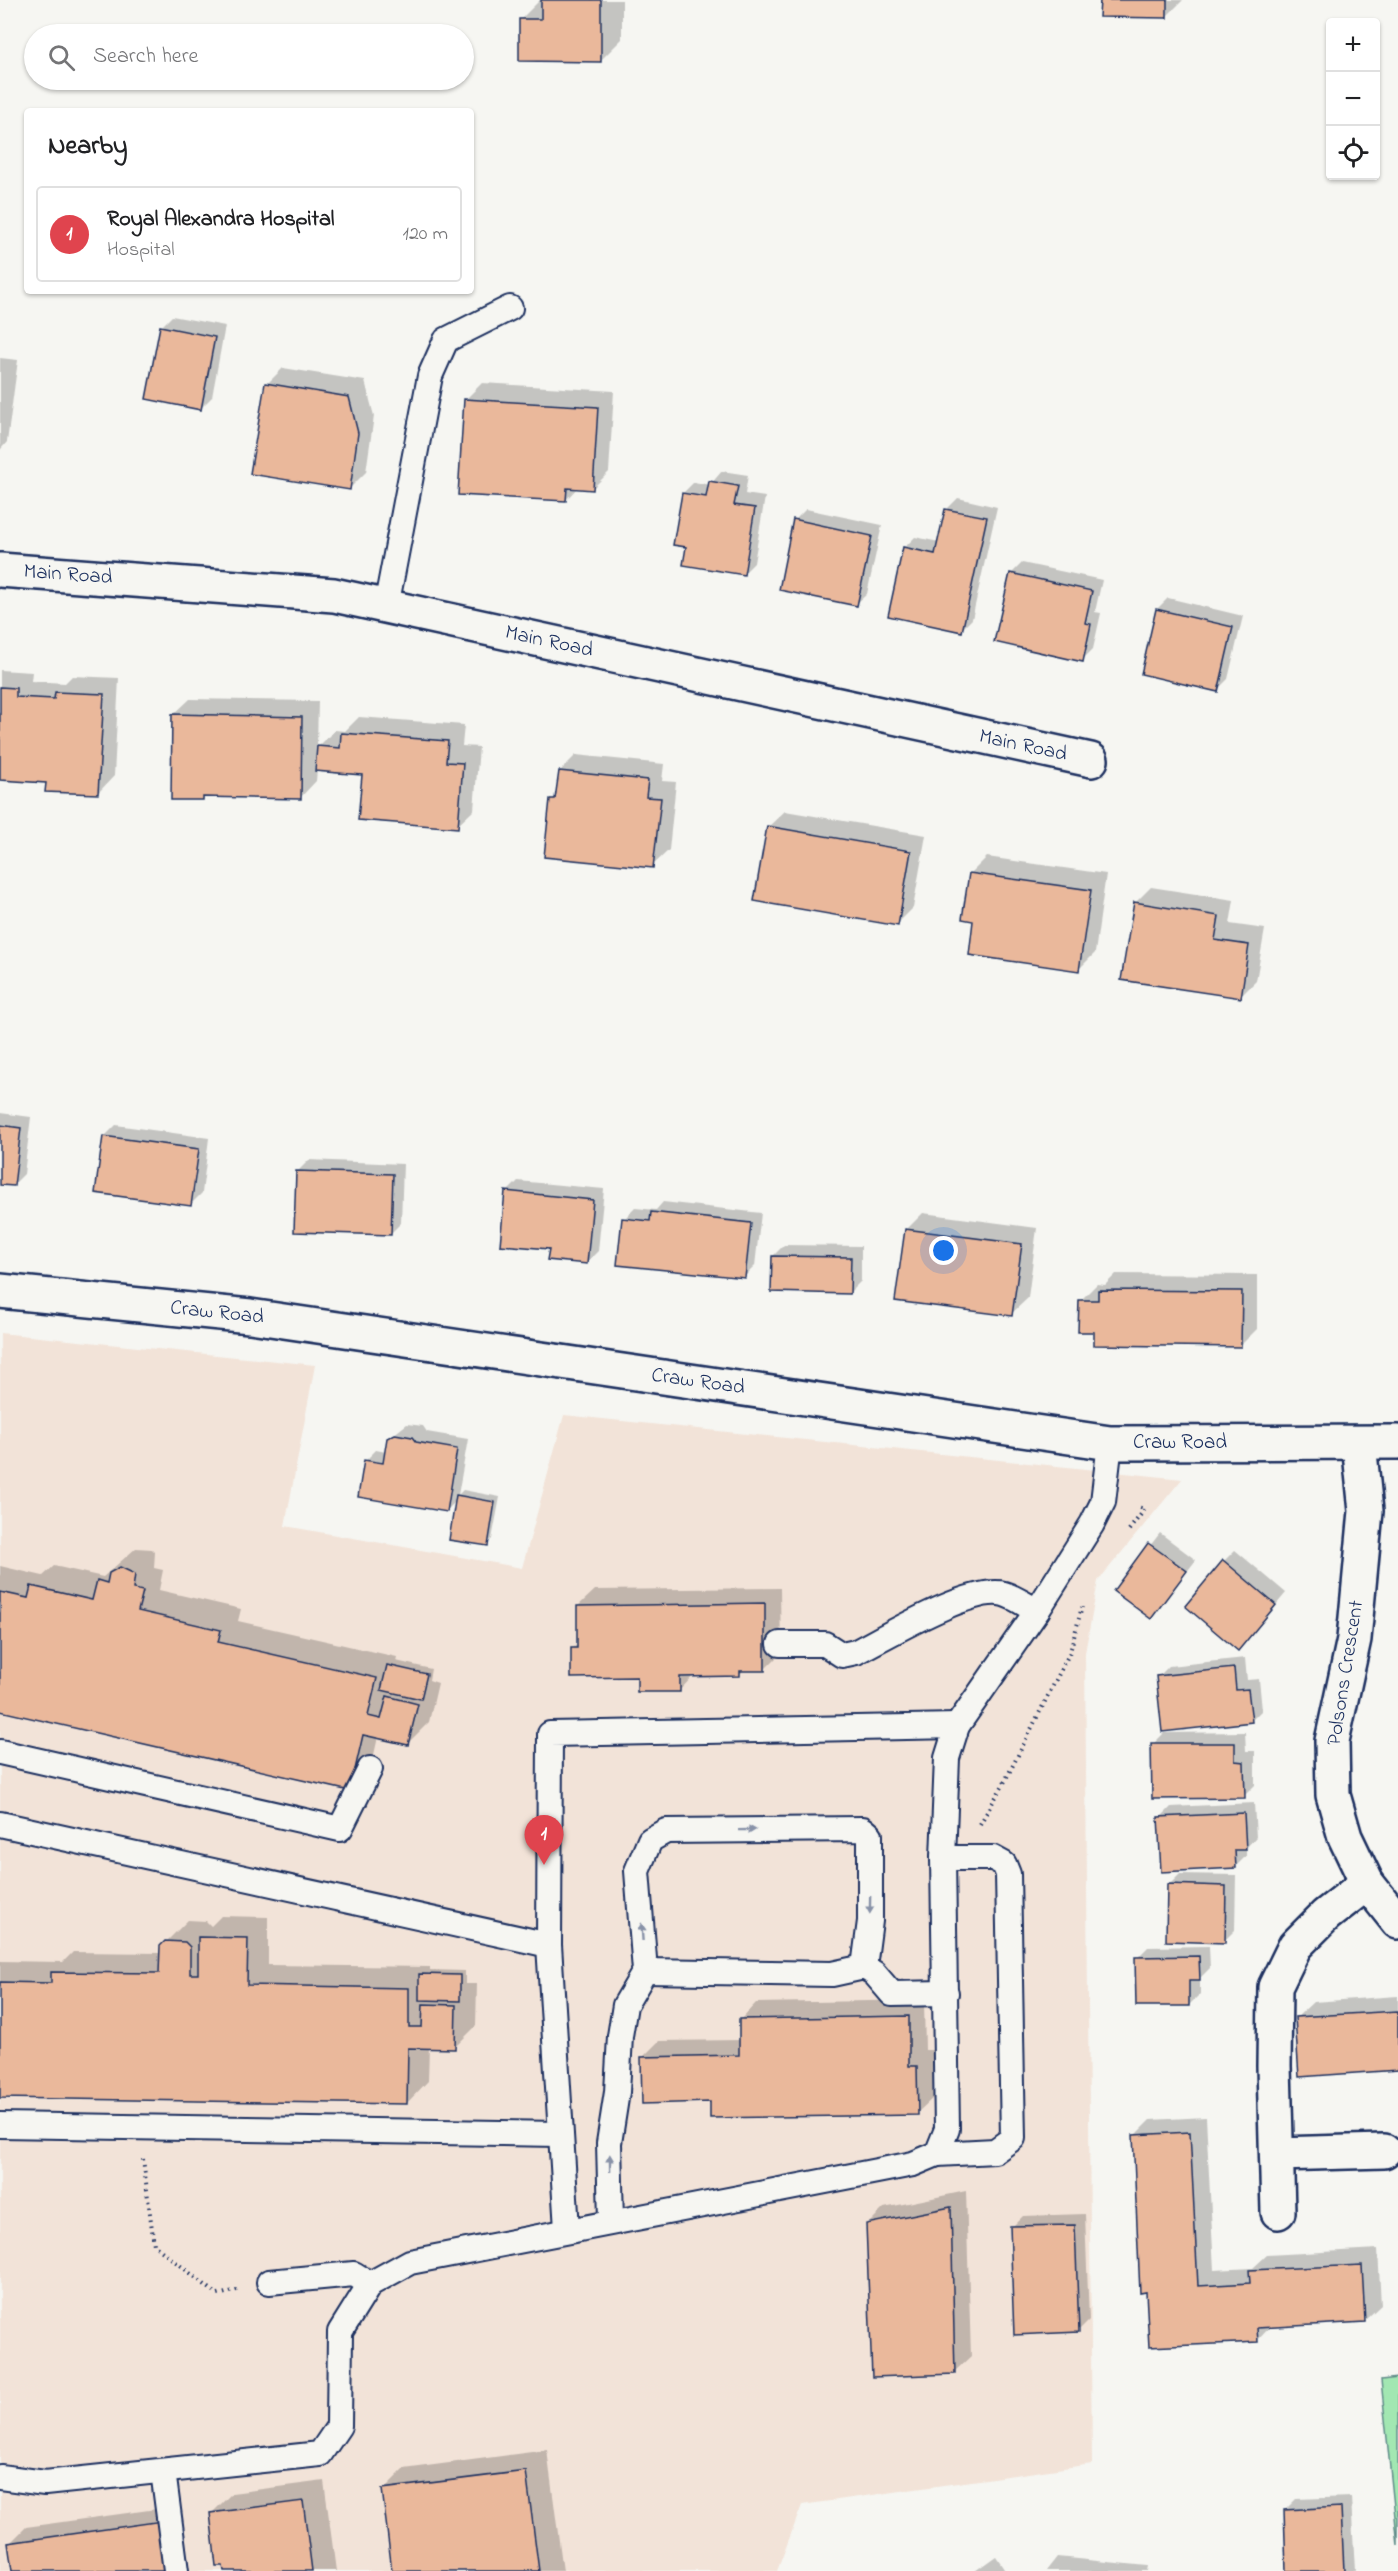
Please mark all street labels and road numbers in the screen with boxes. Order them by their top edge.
street label: Main Road [22,557,114,593]
street label: Main Road [502,618,596,666]
street label: Main Road [976,722,1070,770]
street label: Craw Road [169,1293,266,1333]
street label: Craw Road [649,1361,747,1403]
street label: Craw Road [1133,1428,1227,1458]
street label: Polsons Crescent [1320,1598,1372,1748]

